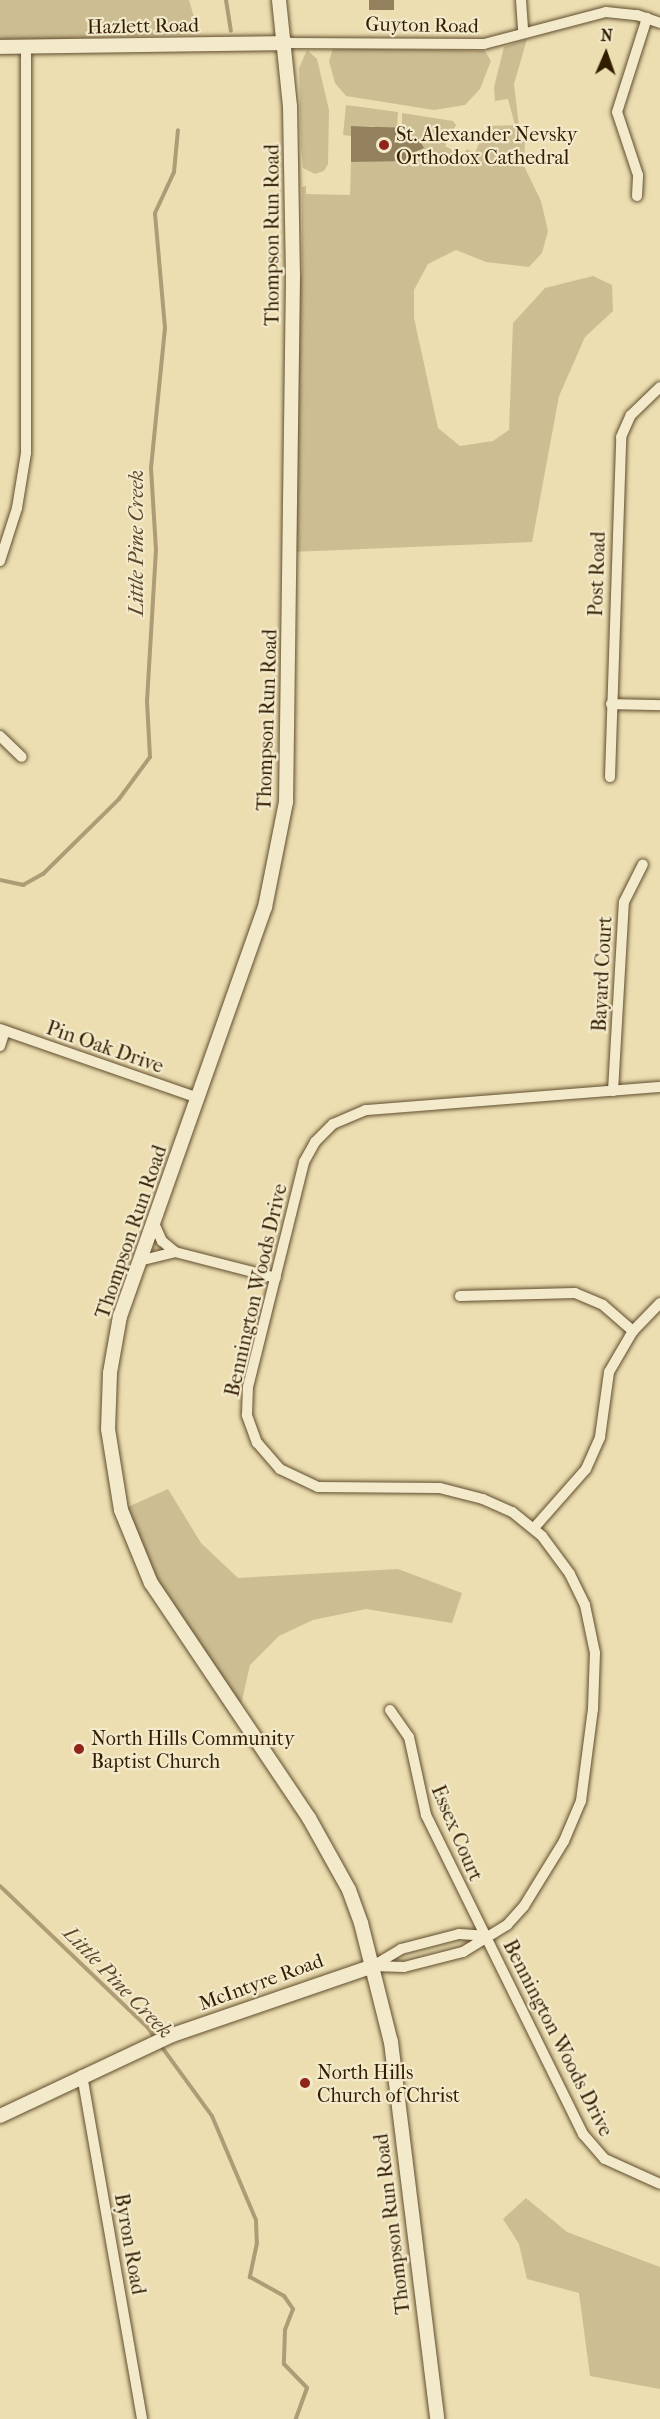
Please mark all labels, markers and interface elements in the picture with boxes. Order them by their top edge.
street label: Guyton Road [365,12,479,38]
street label: Hazlett Road [87,13,199,39]
north arrow [576,24,636,84]
text: N [600,26,613,45]
place label: St. Alexander Nevsky Orthodox Cathedral [396,122,577,169]
marker: St. Alexander Nevsky Orthodox Cathedral [377,138,391,152]
street label: Thompson Run Road [260,144,284,326]
water label: Little Pine Creek [123,470,149,616]
street label: Post Road [584,531,610,617]
street label: Thompson Run Road [252,629,282,811]
street label: Bayard Court [587,916,617,1032]
street label: Pin Oak Drive [43,1016,167,1078]
street label: Thompson Run Road [90,1142,172,1322]
street label: Bennington Woods Drive [220,1181,292,1399]
place label: North Hills Community Baptist Church [91,1726,295,1773]
marker: North Hills Community Baptist Church [72,1742,86,1756]
street label: Essex Court [426,1781,488,1885]
water label: Little Pine Creek [58,1921,178,2043]
street label: Bennington Woods Drive [498,1936,618,2140]
street label: McIntyre Road [195,1948,327,2016]
place label: North Hills Church of Christ [317,2060,460,2107]
marker: North Hills Church of Christ [298,2076,312,2090]
street label: Thompson Run Road [369,2132,415,2316]
street label: Byron Road [109,2191,151,2297]

